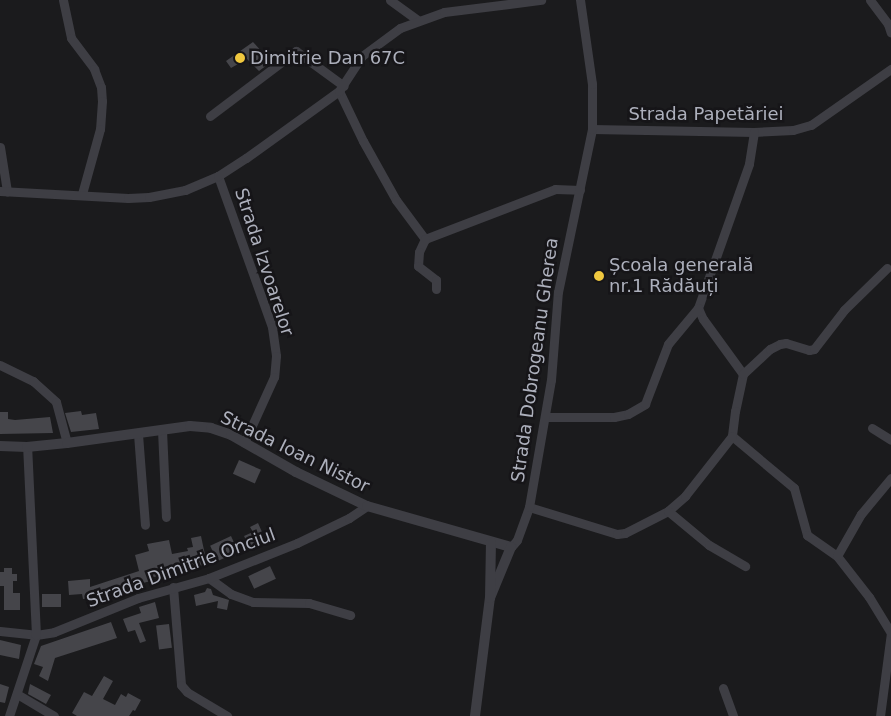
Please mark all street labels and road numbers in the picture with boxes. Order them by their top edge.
street label: Strada Papetăriei [628,103,784,125]
street label: Strada Izvoarelor [230,185,298,339]
street label: Strada Dobrogeanu Gherea [507,236,563,484]
street label: Strada Ioan Nistor [217,407,373,497]
street label: Strada Dimitrie Onciul [84,524,278,612]

